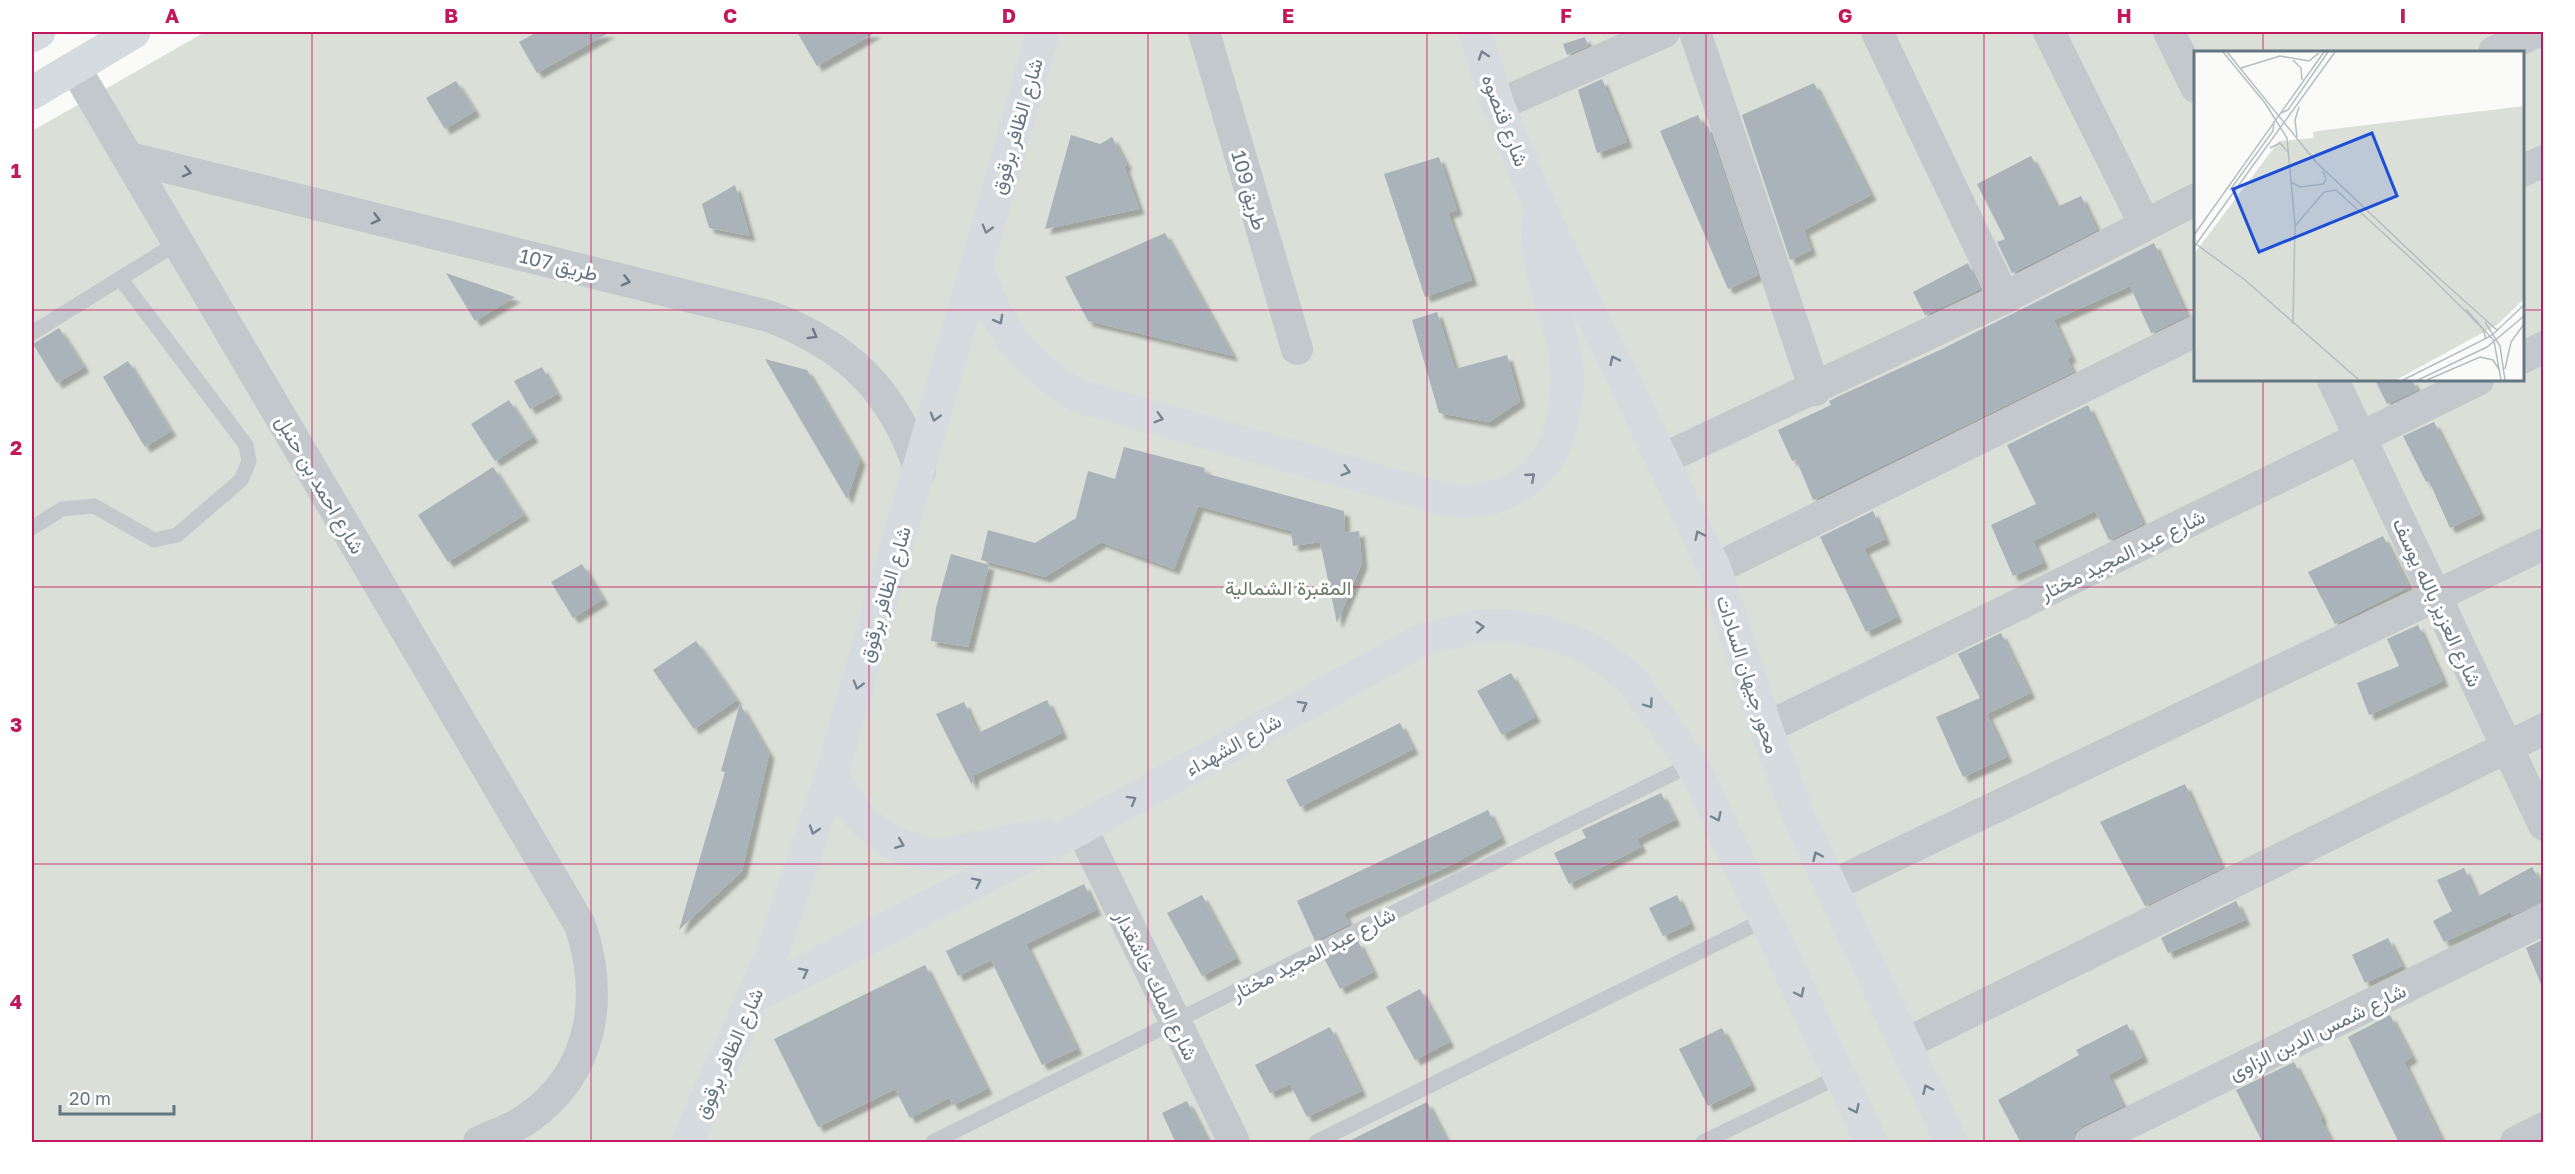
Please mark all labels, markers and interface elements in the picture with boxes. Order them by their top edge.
text: A [165,3,179,27]
text: B [444,3,458,27]
text: C [723,3,737,27]
text: D [1002,3,1016,27]
text: E [1282,3,1294,27]
text: F [1560,3,1572,27]
text: G [1838,3,1852,27]
text: H [2116,3,2132,27]
text: I [2400,3,2406,27]
one-way arrow [1477,50,1490,61]
inset map [2194,51,2524,381]
street label: شارع الظافر برقوق [985,55,1050,198]
street label: شارع قنصوه [1475,71,1534,170]
street label: طريق 109 [1225,147,1273,233]
text: 1 [11,158,21,182]
one-way arrow [182,164,192,177]
one-way arrow [371,211,381,224]
one-way arrow [982,224,994,234]
street label: طريق 107 [517,243,601,287]
one-way arrow [621,274,631,287]
one-way arrow [992,314,1003,324]
one-way arrow [807,328,817,340]
one-way arrow [1610,355,1622,366]
street label: شارع احمد بن حنبل [269,410,370,559]
one-way arrow [930,411,942,422]
one-way arrow [1153,411,1163,424]
text: 2 [10,435,22,459]
one-way arrow [1341,464,1351,476]
one-way arrow [1524,473,1534,484]
street label: شارع عبد المجيد مختار [2035,504,2210,608]
street label: شارع العزيز بالله يوسف [2386,514,2488,692]
street label: شارع الظافر برقوق [853,523,918,666]
one-way arrow [1695,531,1707,542]
park label: المقبرة الشمالية [1225,575,1351,601]
street label: محور جيهان السادات [1710,592,1786,757]
one-way arrow [1475,621,1484,634]
one-way arrow [853,679,865,690]
one-way arrow [1641,697,1652,708]
one-way arrow [1297,701,1307,712]
street label: شارع الشهداء [1181,708,1287,783]
text: 3 [10,712,22,736]
one-way arrow [1126,795,1136,807]
one-way arrow [1710,810,1722,821]
one-way arrow [808,824,821,835]
one-way arrow [893,837,904,849]
one-way arrow [1812,851,1824,862]
one-way arrow [971,878,982,889]
street label: شارع عبد المجيد مختار [1226,901,1400,1008]
street label: شارع الملك خاشقدار [1107,906,1204,1065]
one-way arrow [798,967,809,979]
street label: شارع شمس الدين الزاوى [2225,978,2411,1087]
street label: شارع الظافر برقوق [688,984,770,1123]
one-way arrow [1793,987,1805,998]
text: 4 [10,989,22,1013]
scale bar [60,1078,174,1116]
one-way arrow [1922,1085,1934,1096]
text: 20 m [69,1087,111,1109]
one-way arrow [1848,1103,1860,1114]

